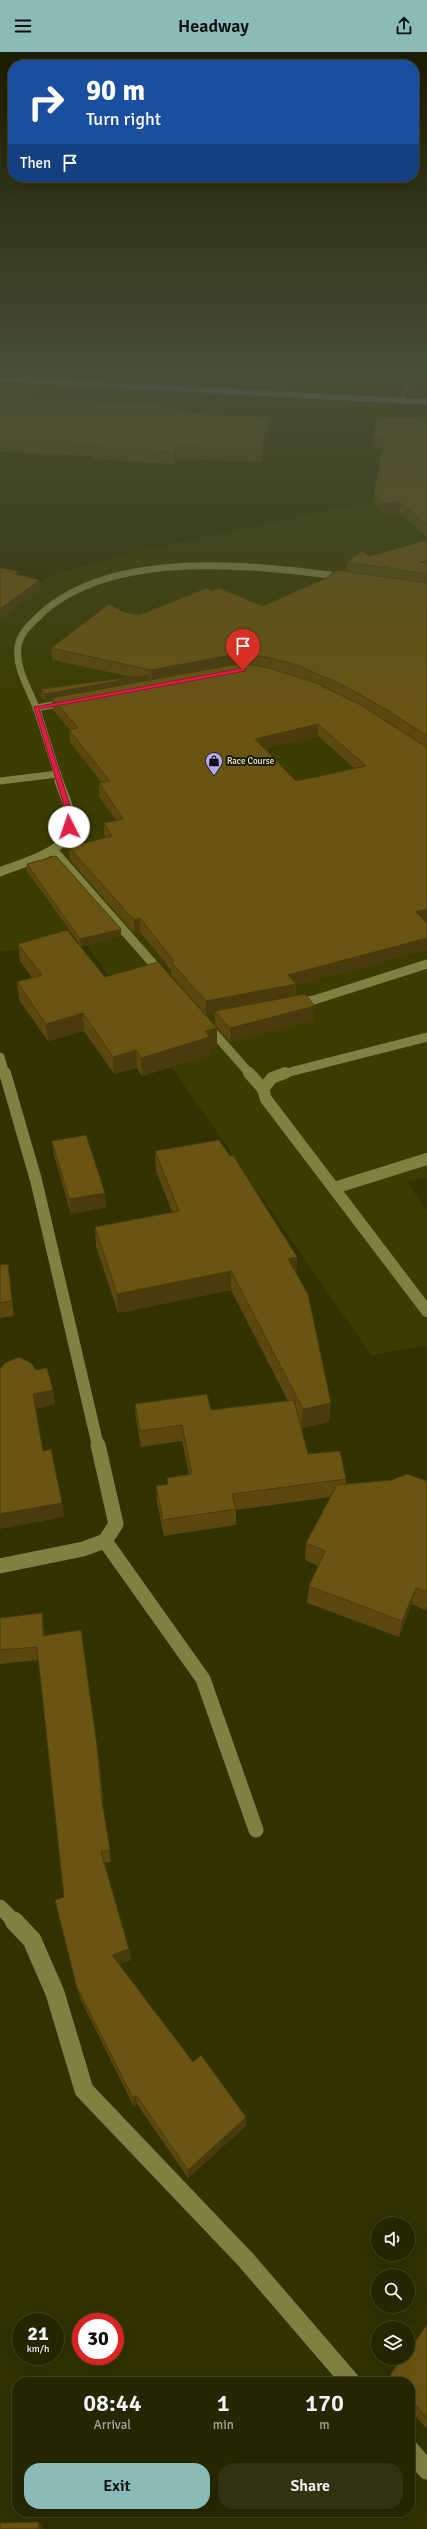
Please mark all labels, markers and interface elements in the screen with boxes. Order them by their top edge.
icon: menu [12,15,34,37]
text: Headway [178,15,249,37]
icon: share [393,15,415,37]
text: 90 m [86,74,145,108]
icon: right [20,76,72,128]
text: Turn right [86,108,161,130]
icon: arrive [59,152,81,174]
text: Then [20,154,51,172]
pin [226,629,260,670]
icon: arrive [232,635,254,657]
shop icon: Race Course [204,751,224,776]
place label: Race Course [227,756,275,767]
position arrow [48,806,90,848]
map controls [371,2217,415,2365]
button: sound [371,2217,415,2261]
button: search [371,2269,415,2313]
speed limit sign: 30 [72,2313,124,2365]
text: 21 [27,2321,49,2346]
button: layers [371,2321,415,2365]
text: km/h [27,2343,49,2355]
text: 08:44 [83,2388,142,2418]
text: 1 [217,2388,230,2418]
text: 170 [305,2388,344,2418]
text: Arrival [94,2417,131,2433]
text: min [213,2417,234,2433]
text: m [319,2417,330,2433]
button: Exit [24,2463,210,2509]
button: Share [218,2463,403,2509]

